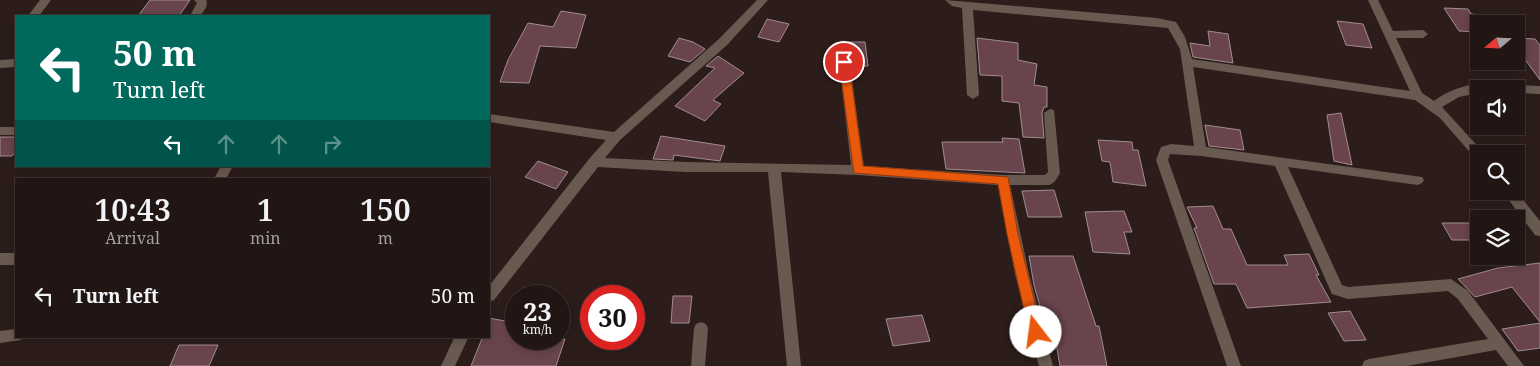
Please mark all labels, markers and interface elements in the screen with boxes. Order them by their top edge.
north arrow [1470,15,1525,70]
map controls [1470,15,1525,265]
text: 50 m [113,29,196,76]
icon: left [30,35,95,100]
pin [823,41,865,83]
icon: arrive [830,48,858,76]
text: Turn left [113,74,205,104]
button: sound [1470,80,1525,135]
icon: left [159,130,187,158]
icon: ahead [212,130,240,158]
icon: ahead [265,130,293,158]
icon: right [318,130,346,158]
button: search [1470,145,1525,200]
text: 10:43 [94,189,171,230]
text: 1 [257,189,274,230]
text: 150 [360,189,411,230]
button: layers [1470,210,1525,265]
text: Arrival [105,227,160,249]
text: min [250,227,281,249]
text: m [378,227,393,249]
icon: left [30,282,58,310]
text: Turn left [73,283,159,309]
text: 50 m [431,283,475,309]
speed limit sign: 30 [580,285,645,350]
text: 23 [523,294,552,328]
position arrow [1009,305,1061,357]
text: km/h [523,321,552,338]

